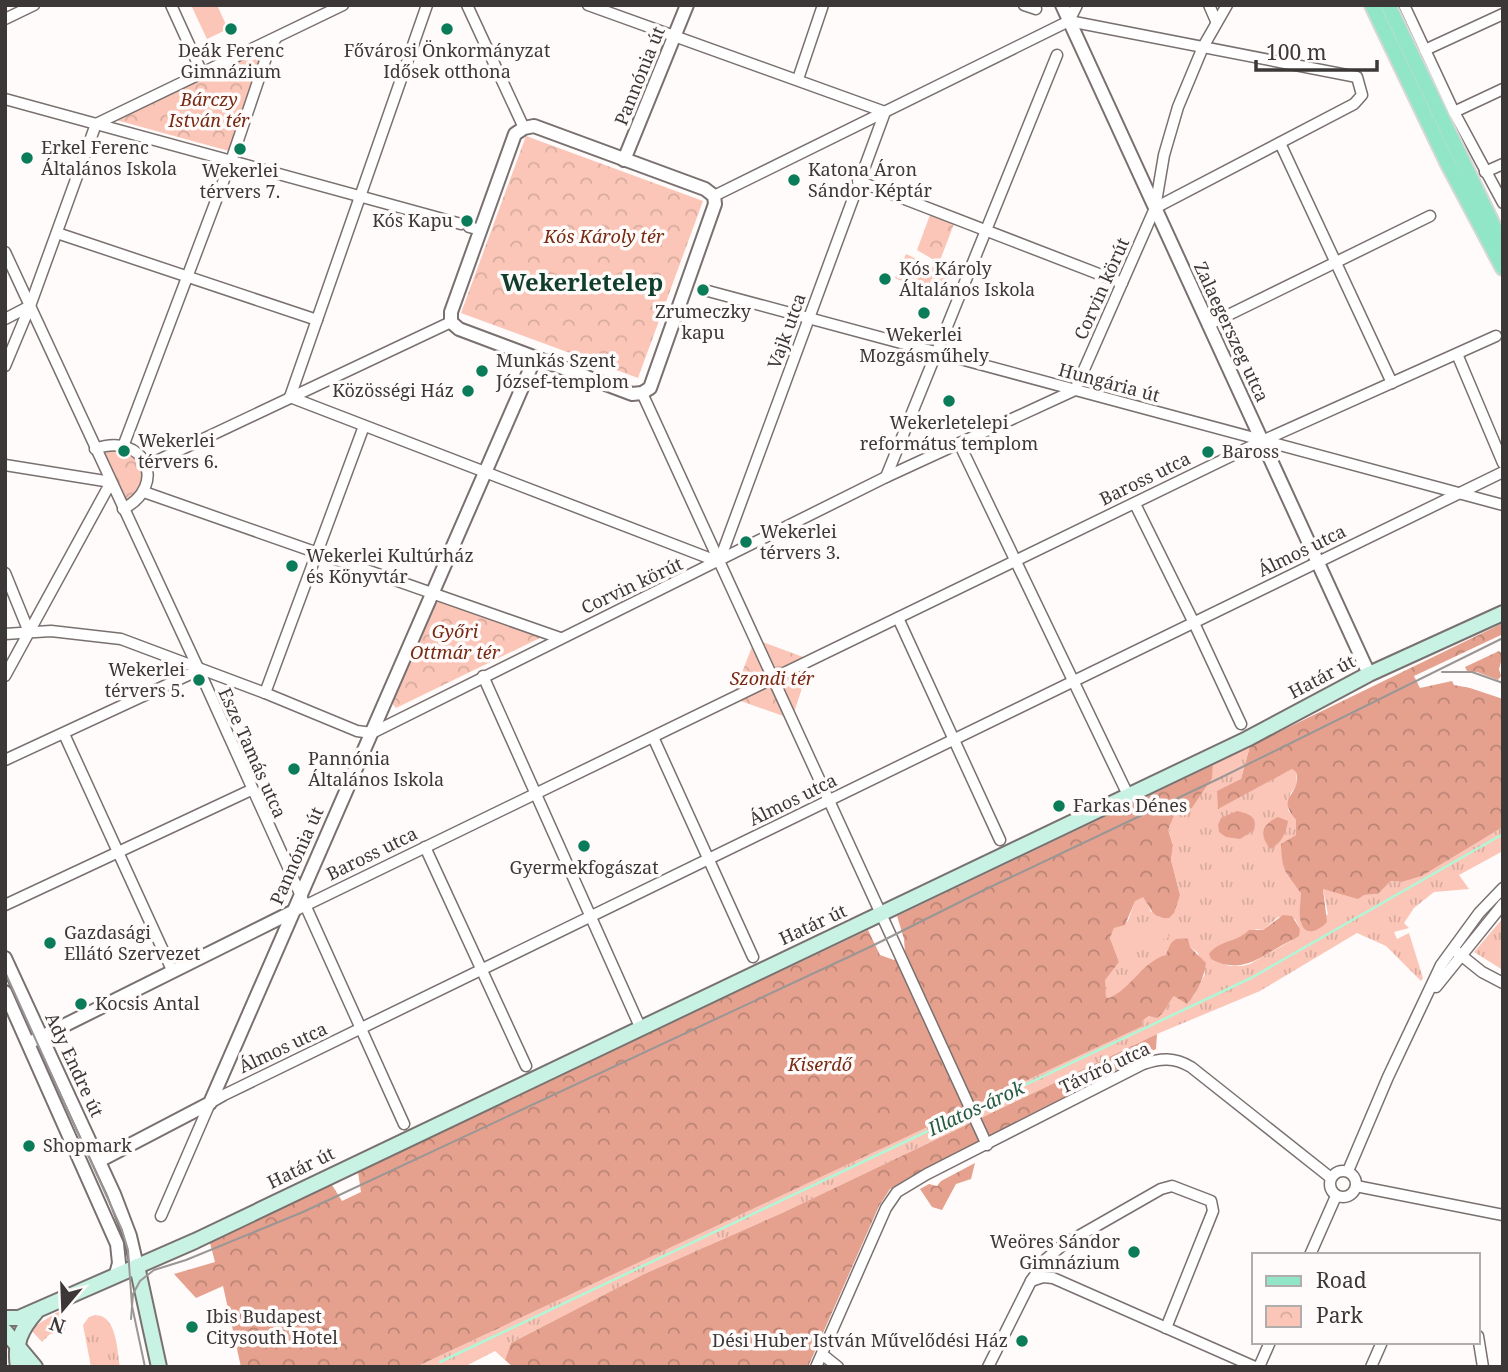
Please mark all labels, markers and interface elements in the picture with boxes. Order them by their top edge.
marker: Deák Ferenc Gimnázium [223,21,239,37]
marker: Fővárosi Önkormányzat Idősek otthona [439,21,455,37]
street label: Pannónia út [608,23,670,129]
scale bar [1256,28,1377,72]
place label: Deák Ferenc Gimnázium [178,38,284,83]
place label: Fővárosi Önkormányzat Idősek otthona [344,38,550,83]
text: 100 m [1266,38,1327,66]
park label: Bárczy István tér [167,87,250,132]
place label: Erkel Ferenc Általános Iskola [41,135,177,180]
marker: Wekerlei térvers 7. [232,141,248,157]
marker: Erkel Ferenc Általános Iskola [19,150,35,166]
place label: Katona Áron Sándor Képtár [808,157,933,202]
place label: Wekerlei térvers 7. [200,158,280,203]
marker: Katona Áron Sándor Képtár [786,172,802,188]
place label: Kós Kapu [372,208,454,232]
marker: Kós Kapu [459,213,475,229]
park label: Kós Károly tér [543,224,665,248]
street label: Corvin körút [1068,234,1134,343]
place label: Kós Károly Általános Iskola [899,256,1035,301]
street label: Zalaegerszeg utca [1189,258,1275,406]
district label: Wekerletelep [501,265,663,298]
marker: Kós Károly Általános Iskola [877,271,893,287]
marker: Zrumeczky kapu [695,282,711,298]
street label: Vajk utca [761,290,811,372]
place label: Zrumeczky kapu [655,299,752,344]
marker: Wekerlei Mozgásműhely [916,305,932,321]
place label: Wekerlei Mozgásműhely [859,322,990,367]
place label: Munkás Szent József-templom [495,348,629,393]
street label: Hungária út [1056,357,1163,407]
marker: Munkás Szent József-templom [474,363,490,379]
place label: Közösségi Ház [332,378,454,402]
marker: Közösségi Ház [460,383,476,399]
marker: Wekerletelepi református templom [941,393,957,409]
place label: Wekerletelepi református templom [860,410,1038,455]
place label: Wekerlei térvers 6. [138,428,218,473]
place label: Baross [1222,439,1279,463]
marker: Wekerlei térvers 6. [116,443,132,459]
marker: Baross [1200,444,1216,460]
street label: Baross utca [1095,446,1194,510]
street label: Álmos utca [1254,518,1350,582]
place label: Wekerlei térvers 3. [760,519,840,564]
marker: Wekerlei térvers 3. [738,534,754,550]
place label: Wekerlei Kultúrház és Könyvtár [306,543,474,588]
street label: Corvin körút [577,551,686,619]
marker: Wekerlei Kultúrház és Könyvtár [284,558,300,574]
park label: Győri Ottmár tér [410,619,501,664]
street label: Határ út [1284,649,1359,704]
place label: Wekerlei térvers 5. [105,657,185,702]
park label: Szondi tér [730,666,815,690]
marker: Wekerlei térvers 5. [191,672,207,688]
street label: Esze Tamás utca [213,684,292,822]
place label: Pannónia Általános Iskola [308,746,444,791]
marker: Pannónia Általános Iskola [286,761,302,777]
street label: Álmos utca [745,767,841,831]
place label: Farkas Dénes [1073,793,1187,817]
marker: Farkas Dénes [1051,798,1067,814]
street label: Pannónia út [264,803,328,908]
street label: Baross utca [322,821,421,885]
marker: Gyermekfogászat [576,838,592,854]
place label: Gyermekfogászat [510,855,658,879]
street label: Határ út [775,898,850,950]
place label: Gazdasági Ellátó Szervezet [64,920,200,965]
marker: Gazdasági Ellátó Szervezet [42,935,58,951]
place label: Kocsis Antal [95,991,200,1015]
marker: Kocsis Antal [73,996,89,1012]
street label: Ady Endre út [40,1008,110,1121]
street label: Álmos utca [234,1016,331,1078]
street label: Távíró utca [1055,1036,1154,1098]
park label: Kiserdő [787,1052,853,1076]
water label: Illatos-árok [923,1074,1029,1142]
place label: Shopmark [43,1133,132,1157]
marker: Shopmark [21,1138,37,1154]
street label: Határ út [263,1141,338,1194]
place label: Weöres Sándor Gimnázium [990,1229,1121,1274]
marker: Weöres Sándor Gimnázium [1126,1244,1142,1260]
legend [1252,1253,1480,1344]
text: Road [1316,1266,1367,1294]
north arrow [28,1274,98,1344]
text: Park [1316,1301,1363,1329]
place label: Ibis Budapest Citysouth Hotel [206,1304,338,1349]
text: N [46,1310,69,1340]
marker: Ibis Budapest Citysouth Hotel [184,1319,200,1335]
place label: Dési Huber István Művelődési Ház [712,1328,1008,1352]
marker: Dési Huber István Művelődési Ház [1014,1333,1030,1349]

